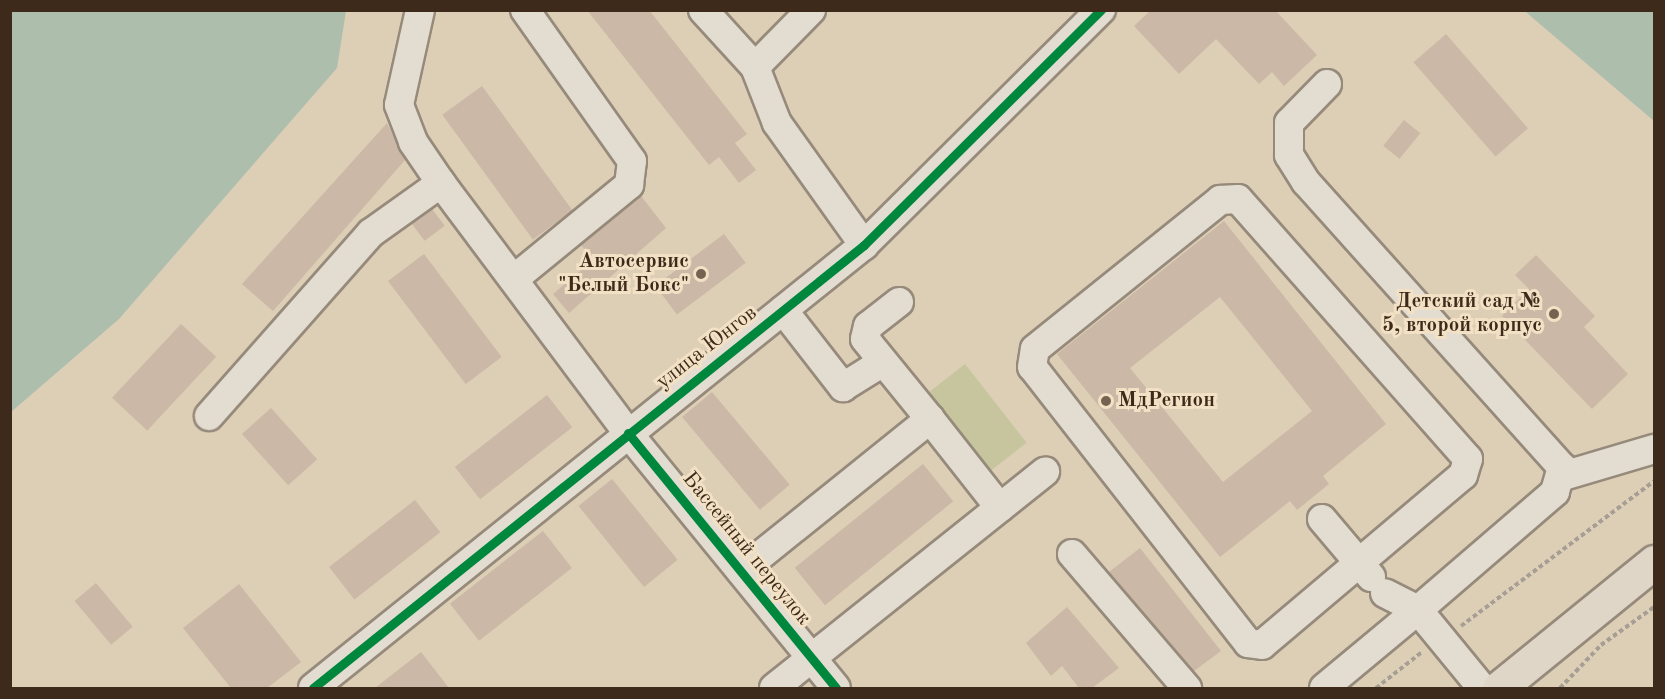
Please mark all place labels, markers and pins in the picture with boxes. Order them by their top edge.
place label: Автосервис "Белый Бокс" [558,249,689,299]
marker: Автосервис "Белый Бокс" [694,267,708,281]
place label: Детский сад № 5, второй корпус [1382,289,1542,339]
marker: Детский сад № 5, второй корпус [1547,307,1561,321]
place label: МдРегион [1118,388,1215,414]
marker: МдРегион [1099,394,1113,408]

